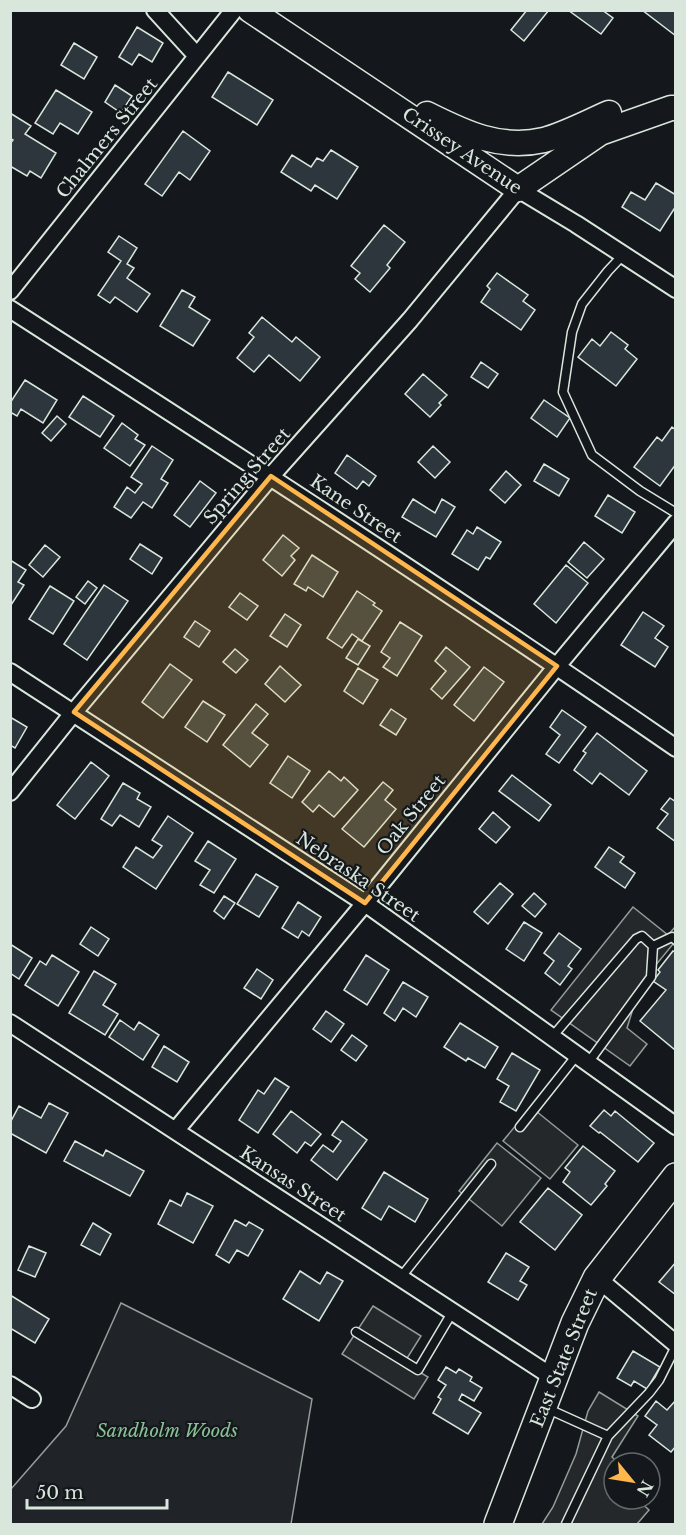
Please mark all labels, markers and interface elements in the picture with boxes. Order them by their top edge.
street label: Chalmers Street [52,73,162,203]
street label: Crissey Avenue [398,103,526,199]
street label: Spring Street [199,423,295,529]
street label: Kane Street [306,470,406,548]
street label: Oak Street [372,770,450,860]
street label: Nebraska Street [292,827,424,927]
street label: Kansas Street [236,1142,350,1227]
street label: East State Street [526,1285,602,1431]
park label: Sandholm Woods [96,1420,238,1442]
north arrow [602,1451,662,1511]
scale bar [27,1472,166,1510]
text: N [633,1477,657,1500]
text: 50 m [36,1482,84,1504]

